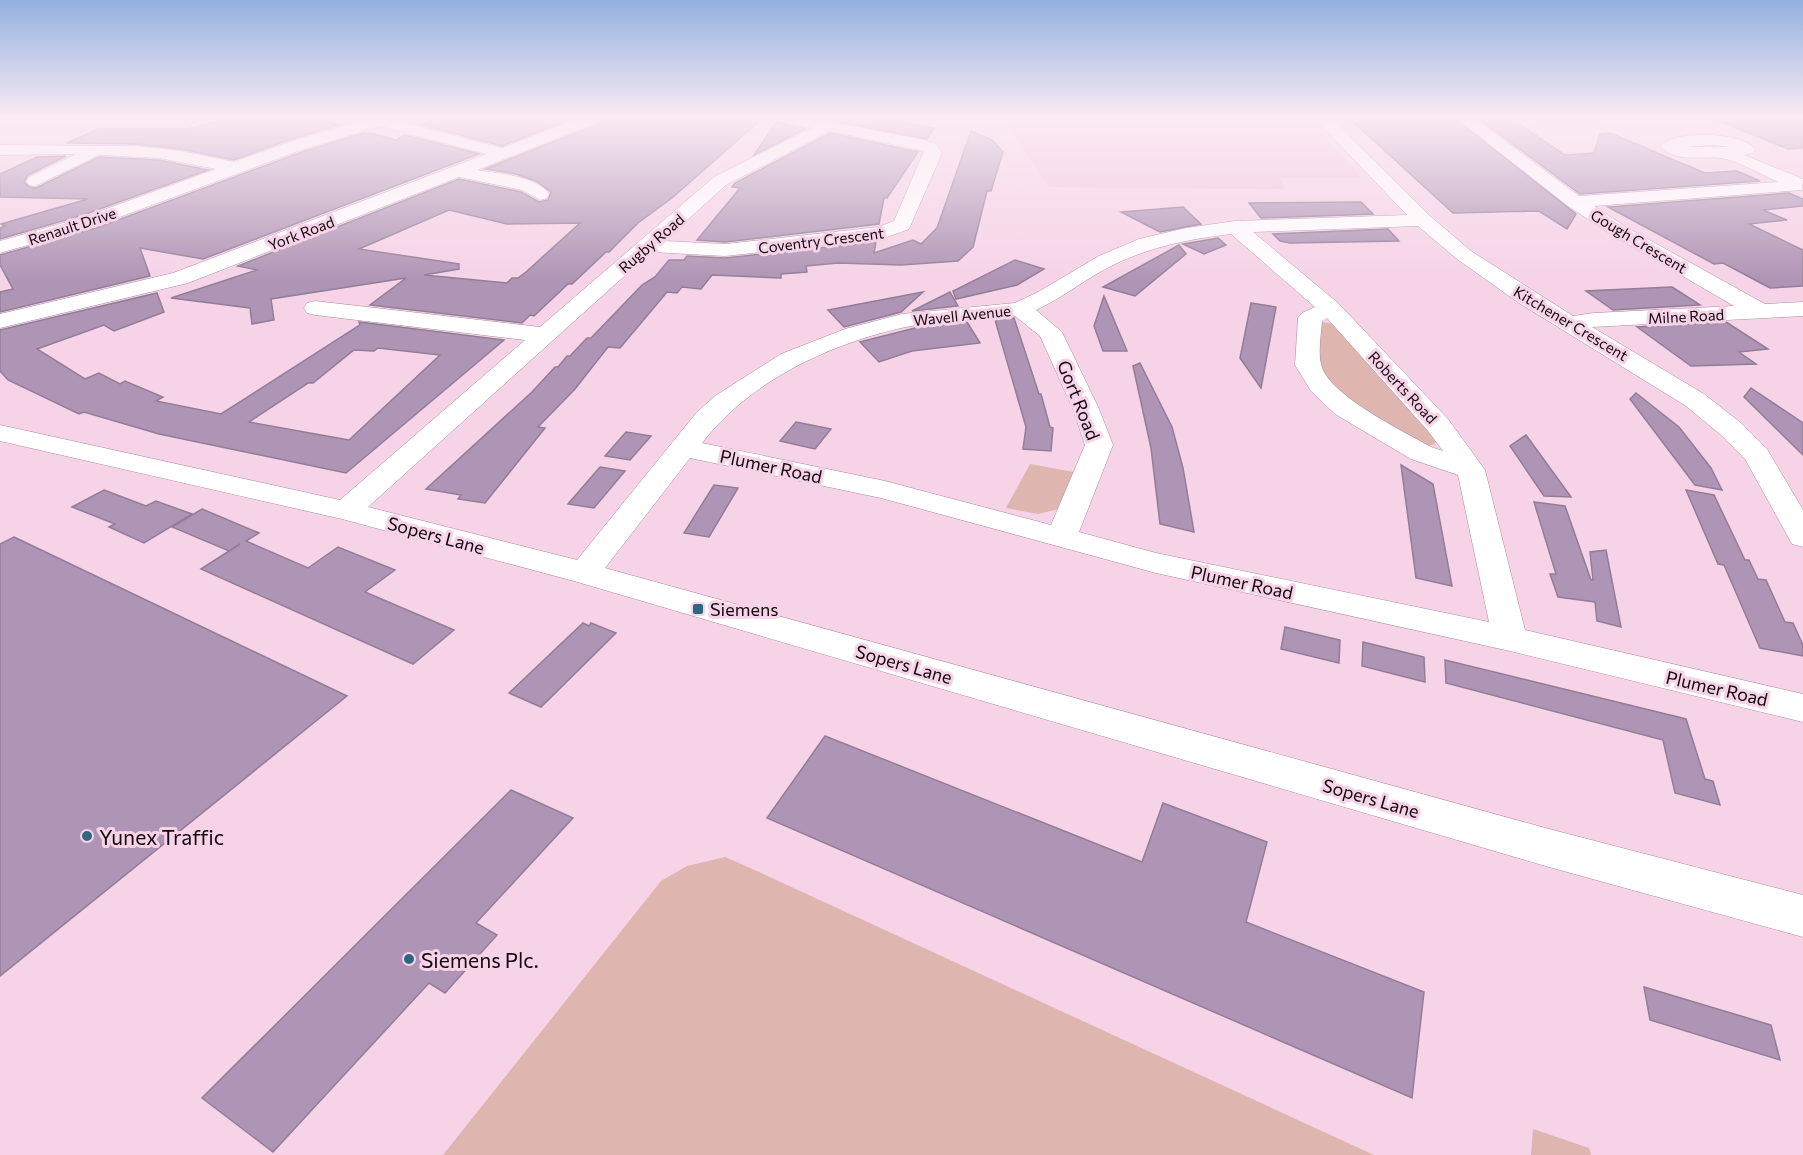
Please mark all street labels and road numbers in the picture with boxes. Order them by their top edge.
street label: Renault Drive [26,203,118,249]
street label: Gough Crescent [1588,205,1690,277]
street label: Rugby Road [615,210,687,276]
street label: York Road [265,212,337,254]
street label: Coventry Crescent [757,223,885,257]
street label: Kitchener Crescent [1511,282,1631,364]
street label: Wavell Avenue [912,301,1012,329]
street label: Milne Road [1647,305,1725,327]
street label: Roberts Road [1365,347,1441,427]
street label: Gort Road [1053,357,1105,443]
street label: Plumer Road [718,444,824,488]
street label: Sopers Lane [385,511,487,559]
street label: Plumer Road [1189,560,1295,604]
street label: Sopers Lane [853,640,955,688]
street label: Plumer Road [1664,666,1770,710]
street label: Sopers Lane [1320,774,1422,822]

